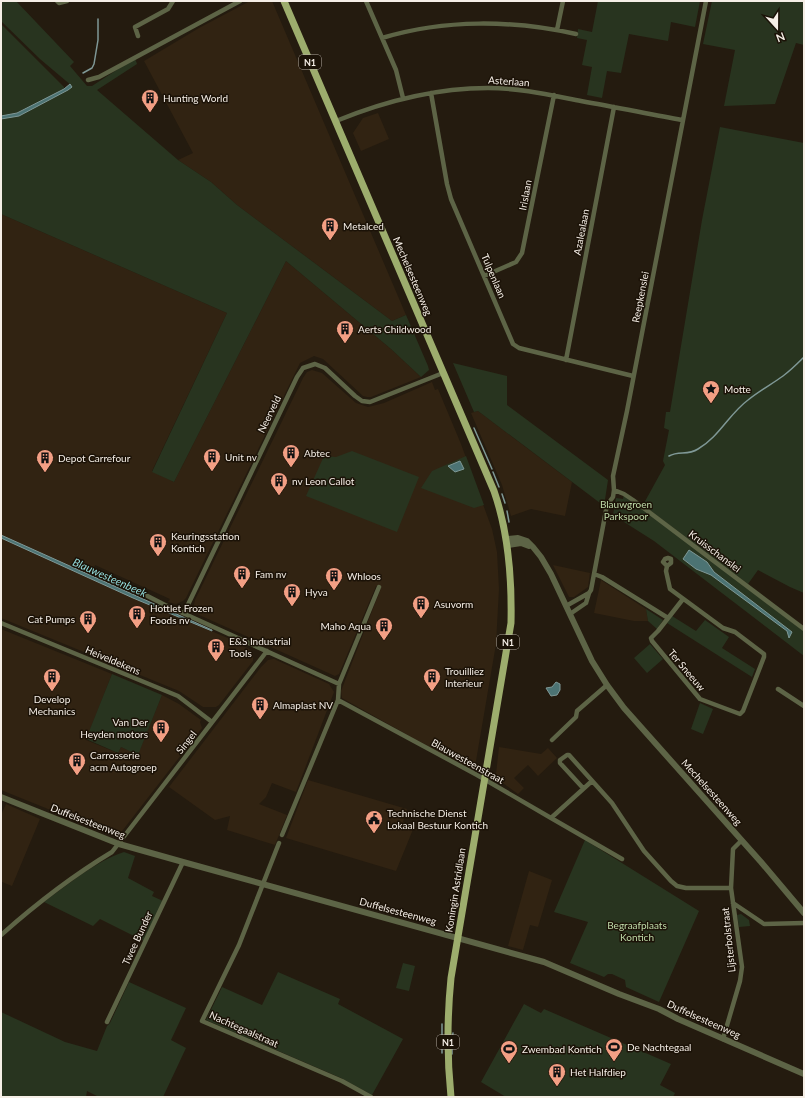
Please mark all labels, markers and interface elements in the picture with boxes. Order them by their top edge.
north arrow [757,8,797,48]
text: N [774,30,787,45]
road number: N1 [299,55,321,69]
street label: Asterlaan [488,74,530,88]
building icon: Hunting World [140,88,160,113]
place label: Hunting World [163,92,228,104]
street label: Irislaan [516,179,534,211]
street label: Azalealaan [571,208,591,256]
building icon: Metalced [320,216,340,241]
place label: Metalced [343,220,384,232]
street label: Mechelsesteenweg [391,235,435,317]
street label: Tulpenlaan [479,252,509,300]
street label: Reepkenslei [629,270,651,324]
building icon: Aerts Childwood [335,319,355,344]
place label: Aerts Childwood [358,323,431,335]
place icon: Motte [701,379,721,404]
place label: Motte [724,383,751,395]
street label: Neerveld [255,393,283,435]
building icon: Abtec [281,443,301,468]
building icon: Unit nv [202,447,222,472]
place label: Abtec [304,447,330,459]
building icon: Depot Carrefour [35,448,55,473]
place label: Unit nv [225,451,258,463]
place label: Depot Carrefour [58,452,131,464]
building icon: nv Leon Callot [269,471,289,496]
place label: nv Leon Callot [292,475,355,487]
park label: Blauwgroen Parkspoor [600,498,652,522]
street label: Kruisschanslei [687,527,743,575]
place label: Keuringsstation Kontich [171,530,239,554]
building icon: Keuringsstation Kontich [148,532,168,557]
water label: Blauwesteenbeek [71,555,150,599]
building icon: Fam nv [232,564,252,589]
building icon: Whloos [324,566,344,591]
place label: Fam nv [255,568,287,580]
place label: Whloos [347,570,381,582]
building icon: Hyva [282,582,302,607]
place label: Hyva [305,586,328,598]
building icon: Asuvorm [411,594,431,619]
place label: Asuvorm [434,598,473,610]
place label: Hottlet Frozen Foods nv [150,602,213,626]
building icon: Hottlet Frozen Foods nv [127,604,147,629]
building icon: Cat Pumps [78,609,98,634]
place label: Cat Pumps [28,613,75,625]
building icon: Maho Aqua [374,616,394,641]
place label: Maho Aqua [321,620,371,632]
place label: E&S Industrial Tools [229,635,291,659]
road number: N1 [497,635,519,649]
building icon: E&S Industrial Tools [206,637,226,662]
street label: Heiveldekens [84,643,142,677]
street label: Ter Sneeuw [666,647,708,693]
place label: Trouilliez Interieur [445,665,484,689]
building icon: Develop Mechanics [42,667,62,692]
building icon: Trouilliez Interieur [422,667,442,692]
place label: Develop Mechanics [29,693,75,717]
building icon: Almaplast NV [250,695,270,720]
place label: Almaplast NV [273,699,333,711]
place label: Van Der Heyden motors [80,716,148,740]
building icon: Van Der Heyden motors [151,718,171,743]
street label: Singel [173,728,199,756]
street label: Blauwesteenstraat [430,736,507,786]
place label: Carrosserie acm Autogroep [90,749,157,773]
building icon: Carrosserie acm Autogroep [67,751,87,776]
street label: Mechelsesteenweg [679,757,745,827]
street label: Duffelsesteenweg [49,801,127,841]
place label: Technische Dienst Lokaal Bestuur Kontich [387,807,488,831]
public building icon: Technische Dienst Lokaal Bestuur Kontich [364,809,384,834]
street label: Koningin Astridlaan [442,847,468,933]
street label: Duffelsesteenweg [358,895,438,927]
street label: Lijsterbolstraat [719,906,737,973]
street label: Twee Bunder [119,909,155,967]
park label: Begraafplaats Kontich [607,919,667,943]
street label: Duffelsesteenweg [665,997,743,1041]
street label: Nachtegaalstraat [208,1008,281,1050]
road number: N1 [437,1035,459,1049]
sports icon: De Nachtegaal [604,1037,624,1062]
sports icon: Zwembad Kontich [499,1039,519,1064]
place label: De Nachtegaal [627,1041,691,1053]
place label: Zwembad Kontich [522,1043,602,1055]
building icon: Het Halfdiep [547,1062,567,1087]
place label: Het Halfdiep [570,1066,626,1078]

